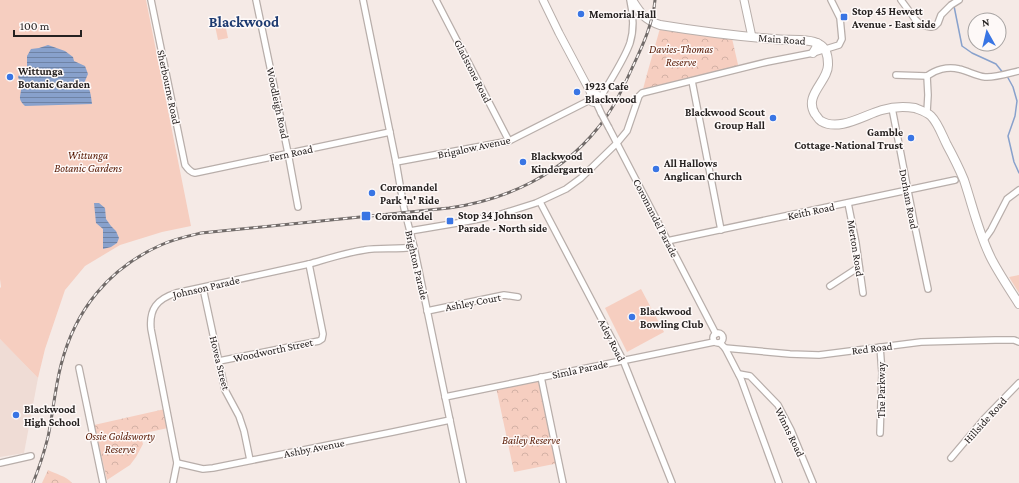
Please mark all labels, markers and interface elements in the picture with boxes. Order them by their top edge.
place label: Stop 45 Hewett Avenue - East side [851,5,936,30]
place label: Memorial Hall [589,8,657,20]
marker: Memorial Hall [576,9,586,19]
scale bar [14,12,81,38]
marker: Stop 45 Hewett Avenue - East side [839,12,849,22]
north arrow [967,12,1007,52]
district label: Blackwood [209,14,280,30]
text: N [981,16,991,29]
text: 100 m [20,19,50,33]
street label: Main Road [758,31,806,47]
street label: Gladstone Road [452,37,494,105]
park label: Davies-Thomas Reserve [649,43,714,68]
street label: Sherbourne Road [155,49,183,125]
place label: Wittunga Botanic Garden [17,65,91,90]
street label: Woodleigh Road [264,66,291,140]
marker: Wittunga Botanic Garden [5,72,15,82]
place label: 1923 Cafe Blackwood [585,80,637,105]
marker: 1923 Cafe Blackwood [572,87,582,97]
place label: Blackwood Scout Group Hall [685,106,766,131]
marker: Blackwood Scout Group Hall [768,113,778,123]
place label: Gamble Cottage-National Trust [794,126,903,151]
street label: Brigalow Avenue [437,133,512,162]
marker: Gamble Cottage-National Trust [906,133,916,143]
street label: Fern Road [268,142,314,163]
park label: Wittunga Botanic Gardens [54,149,122,174]
place label: Blackwood Kindergarten [531,150,594,175]
marker: Blackwood Kindergarten [518,157,528,167]
place label: All Hallows Anglican Church [663,157,743,182]
marker: All Hallows Anglican Church [651,164,661,174]
street label: Dorham Road [897,168,921,230]
street label: Coromandel Parade [631,177,681,259]
place label: Coromandel Park 'n' Ride [380,181,439,206]
marker: Coromandel Park 'n' Ride [367,188,377,198]
street label: Keith Road [786,200,836,222]
place label: Stop 34 Johnson Parade - North side [458,209,547,234]
marker: Coromandel [360,210,372,222]
place label: Coromandel [375,210,433,222]
marker: Stop 34 Johnson Parade - North side [445,216,455,226]
street label: Merton Road [846,219,866,277]
street label: Brighton Parade [402,229,431,301]
street label: Johnson Parade [170,273,241,302]
street label: Ashley Court [444,291,502,314]
place label: Blackwood Bowling Club [640,305,703,330]
marker: Blackwood Bowling Club [627,312,637,322]
street label: Adey Road [595,317,628,364]
street label: Hovea Street [207,335,233,392]
street label: Woodworth Street [232,336,314,364]
street label: Red Road [851,340,893,356]
street label: Simla Parade [551,357,609,381]
street label: The Parkway [875,361,888,418]
street label: Hillside Road [961,394,1009,446]
place label: Blackwood High School [24,403,81,428]
street label: Winns Road [773,405,807,459]
marker: Blackwood High School [11,410,21,420]
park label: Ossie Goldsworty Reserve [85,430,155,455]
park label: Bailey Reserve [502,434,561,447]
street label: Ashby Avenue [283,436,346,461]

